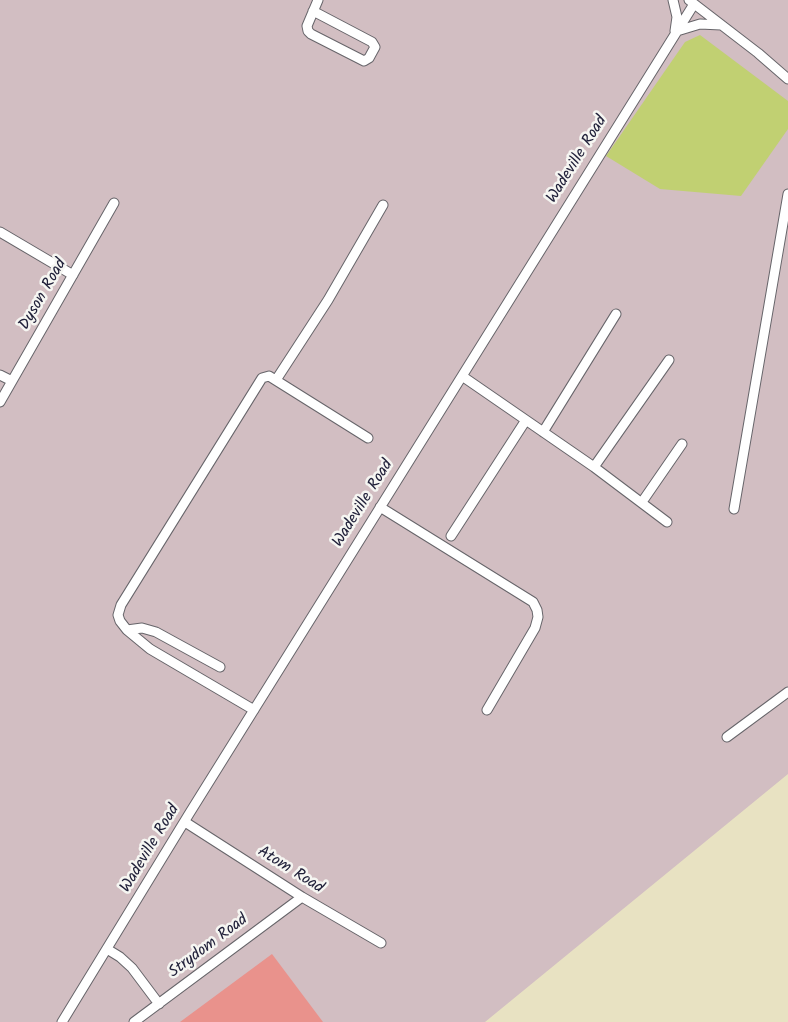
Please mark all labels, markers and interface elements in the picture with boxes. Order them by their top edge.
street label: Wadeville Road [544,113,612,207]
street label: Dyson Road [16,256,72,334]
street label: Wadeville Road [330,457,398,551]
street label: Wadeville Road [117,801,185,897]
street label: Atom Road [253,843,327,899]
street label: Strydom Road [166,911,252,983]

